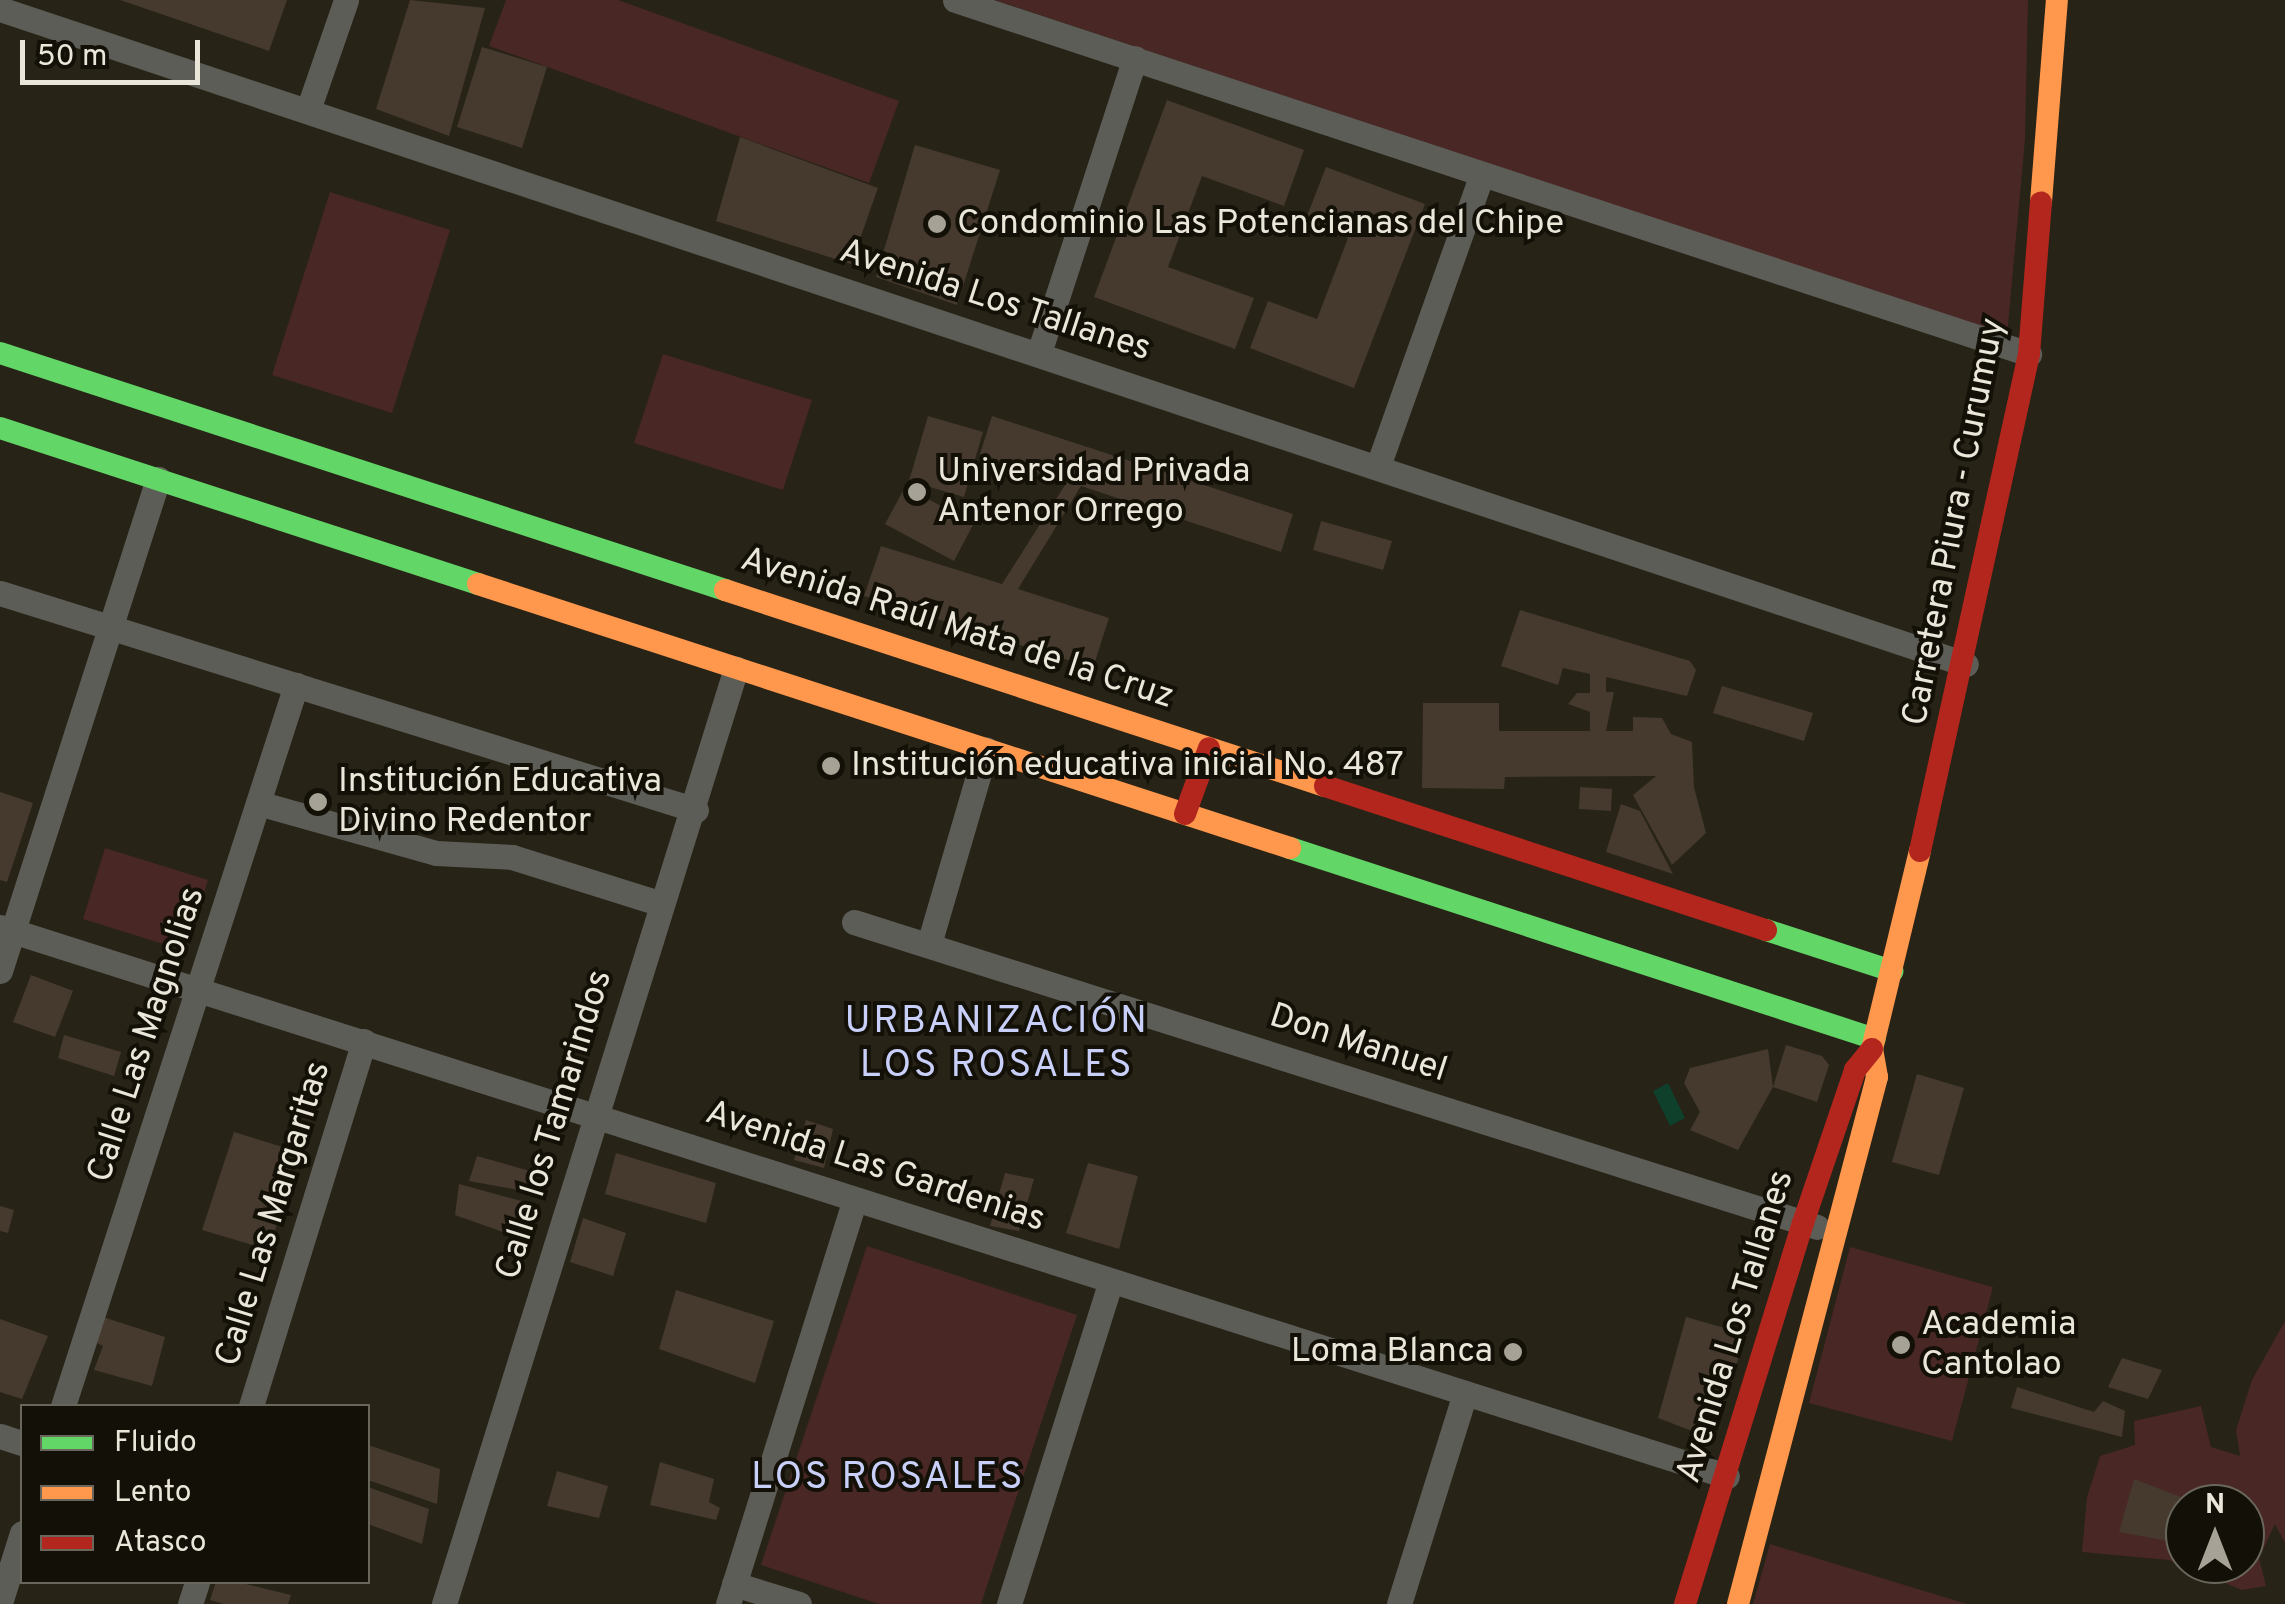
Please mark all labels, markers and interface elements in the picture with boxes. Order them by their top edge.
scale bar [25,20,205,82]
text: 50 m [37,39,107,76]
place label: Condominio Las Potencianas del Chipe [957,203,1564,245]
marker: Condominio Las Potencianas del Chipe [926,213,948,235]
street label: Avenida Los Tallanes [833,231,1157,371]
street label: Carretera Piura - Curumuy [1895,315,2015,729]
place label: Universidad Privada Antenor Orrego [937,451,1250,533]
marker: Universidad Privada Antenor Orrego [906,481,928,503]
street label: Avenida Raúl Mata de la Cruz [735,539,1179,719]
place label: Institución educativa inicial No. 487 [851,745,1404,787]
marker: Institución educativa inicial No. 487 [820,755,842,777]
place label: Institución Educativa Divino Redentor [338,761,662,843]
marker: Institución Educativa Divino Redentor [307,791,329,813]
street label: Calle Las Magnolias [79,882,215,1188]
street label: Calle los Tamarindos [488,964,622,1286]
street label: Don Manuel [1264,996,1452,1092]
district label: URBANIZACIÓN LOS ROSALES [845,1000,1149,1090]
street label: Calle Las Margaritas [208,1056,340,1372]
street label: Avenida Las Gardenias [700,1092,1050,1242]
street label: Avenida Los Tallanes [1668,1165,1804,1489]
place label: Academia Cantolao [1921,1304,2076,1386]
place label: Loma Blanca [1291,1331,1493,1373]
marker: Academia Cantolao [1890,1334,1912,1356]
marker: Loma Blanca [1502,1341,1524,1363]
legend [20,1404,370,1584]
text: Fluido [114,1425,197,1462]
district label: LOS ROSALES [751,1456,1025,1502]
text: Lento [114,1475,191,1512]
north arrow [2165,1484,2265,1584]
text: N [2205,1488,2225,1524]
text: Atasco [114,1525,207,1562]

